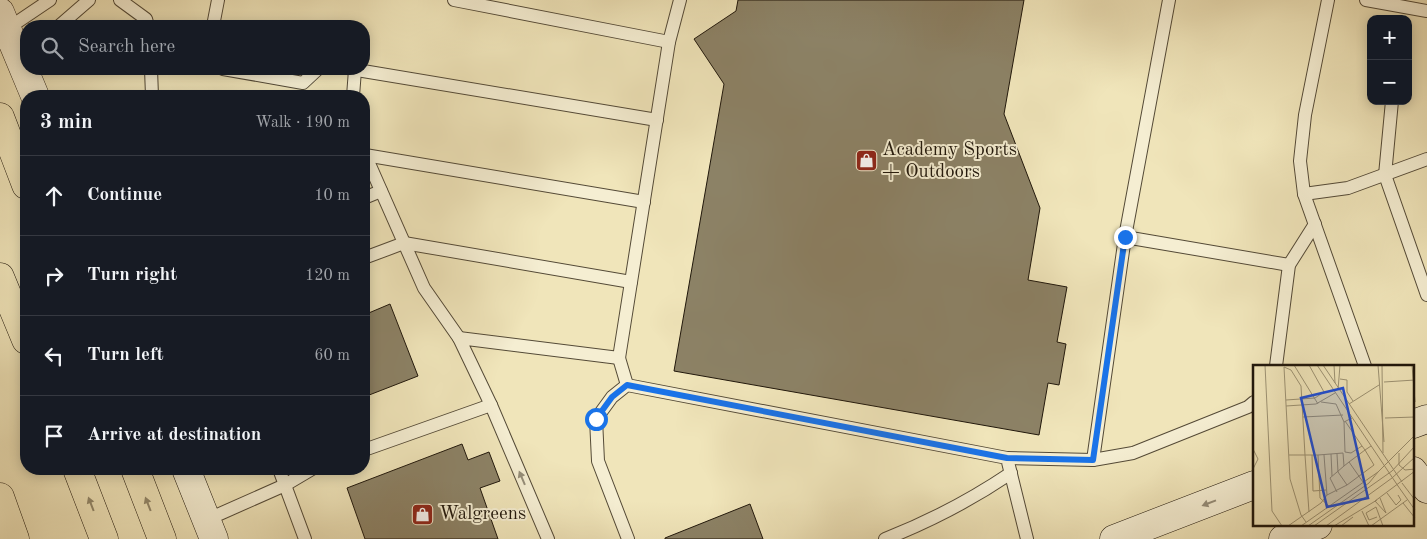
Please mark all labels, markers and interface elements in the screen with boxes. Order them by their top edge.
map controls [1367,15,1412,105]
button: + [1367,15,1412,60]
search box [20,20,370,75]
icon: search [38,34,66,62]
text: Search here [78,38,175,57]
button: − [1367,60,1412,105]
text: 3 min [40,112,93,133]
text: Walk · 190 m [255,115,350,131]
place label: Academy Sports + Outdoors [882,141,1017,182]
shop icon: Academy Sports + Outdoors [854,149,878,173]
icon: ahead [40,182,68,210]
text: Continue [87,186,162,205]
text: 10 m [314,188,350,204]
route end [1114,226,1137,249]
icon: right [40,262,68,290]
text: Turn right [87,266,177,285]
text: 120 m [305,268,350,284]
icon: left [40,342,68,370]
text: Turn left [87,346,164,365]
text: 60 m [314,348,350,364]
inset map [1253,365,1414,526]
route start [585,408,608,431]
icon: arrive [40,422,68,450]
text: Arrive at destination [87,426,261,445]
one-way arrow [518,471,526,485]
one-way arrow [87,496,95,511]
one-way arrow [144,496,152,511]
one-way arrow [1202,499,1216,507]
shop icon: Walgreens [411,502,435,526]
place label: Walgreens [439,505,526,524]

